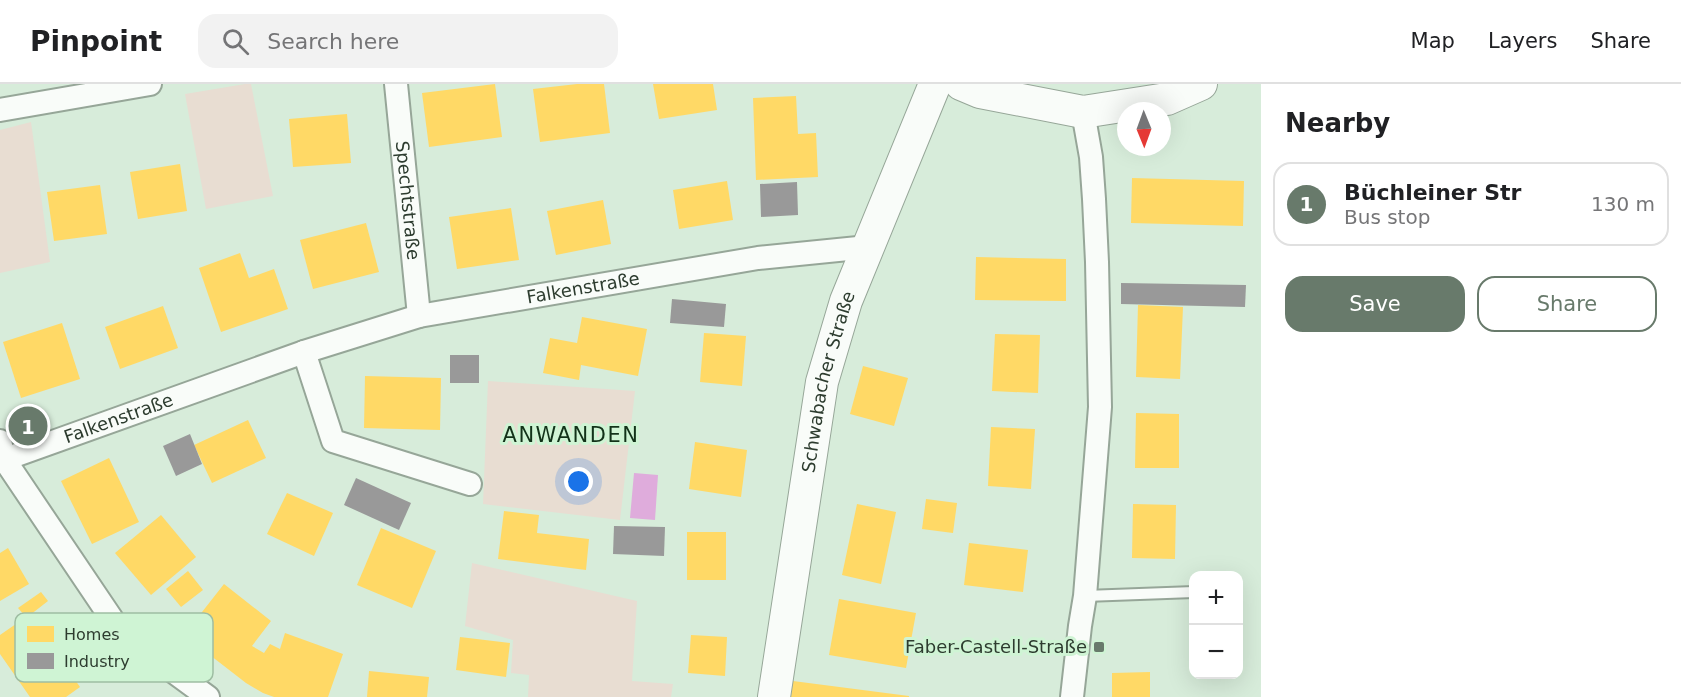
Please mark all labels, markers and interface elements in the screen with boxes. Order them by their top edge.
search box [198,14,618,68]
text: Pinpoint [30,25,162,58]
icon: search [219,25,252,58]
text: Search here [267,29,399,54]
text: Map [1411,29,1455,53]
text: Layers [1488,29,1557,53]
text: Share [1590,29,1651,53]
north arrow [1117,102,1171,156]
text: Nearby [1285,108,1390,138]
street label: Spechtstraße [392,140,424,261]
text: Büchleiner Str [1344,180,1521,205]
text: 1 [1300,192,1313,216]
text: 130 m [1591,192,1655,216]
text: Bus stop [1344,205,1430,229]
street label: Falkenstraße [525,267,641,307]
button: Save [1285,276,1465,332]
button: Share [1477,276,1657,332]
street label: Schwabacher Straße [797,288,859,474]
street label: Falkenstraße [61,389,176,447]
pin: 1 [9,404,48,448]
district label: ANWANDEN [503,423,639,447]
your location [564,467,593,496]
map controls [1189,571,1243,679]
button: + [1189,571,1243,625]
legend [15,613,213,682]
text: Homes [64,625,120,644]
button: − [1189,625,1243,679]
place label: Faber-Castell-Straße [905,636,1087,657]
marker: Faber-Castell-Straße [1092,640,1106,654]
text: Industry [64,652,130,671]

